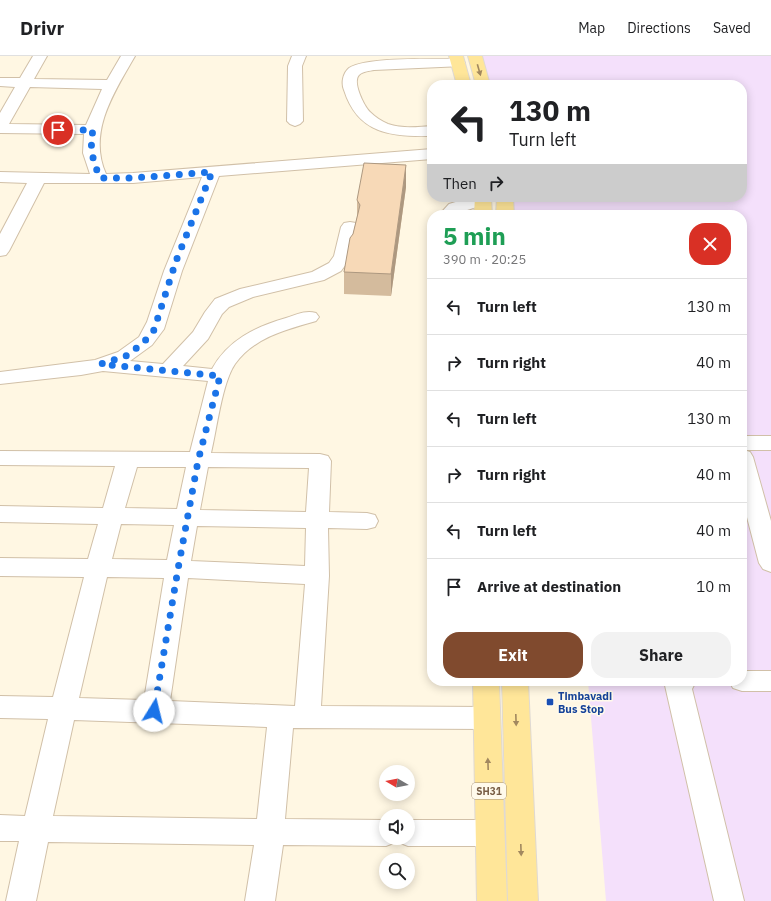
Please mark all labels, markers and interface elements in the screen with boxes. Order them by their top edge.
text: Drivr [20,16,64,40]
text: Map [578,19,605,37]
text: Directions [627,19,691,37]
text: Saved [713,19,751,37]
one-way arrow [476,65,482,77]
text: 130 m [509,92,591,129]
icon: left [443,96,495,148]
pin [41,113,75,147]
icon: arrive [47,119,69,141]
text: Turn left [509,128,577,151]
icon: right [485,172,507,194]
text: Then [443,174,477,193]
text: 5 min [443,220,506,252]
button: close [689,223,731,265]
text: 390 m · 20:25 [443,251,526,268]
icon: left [443,296,465,318]
text: Turn left [477,297,537,316]
text: 130 m [687,297,731,316]
icon: right [443,352,465,374]
text: Turn right [477,353,546,372]
text: 40 m [696,353,731,372]
icon: left [443,408,465,430]
text: Turn left [477,409,537,428]
text: 130 m [687,409,731,428]
icon: right [443,464,465,486]
text: Turn right [477,465,546,484]
text: 40 m [696,465,731,484]
icon: left [443,520,465,542]
text: Turn left [477,521,537,540]
text: 40 m [696,521,731,540]
icon: arrive [443,576,465,598]
text: Arrive at destination [477,577,621,596]
text: 10 m [696,577,731,596]
button: Exit [443,632,583,678]
button: Share [591,632,731,678]
place label: Timbavadi Bus Stop [558,689,612,716]
position arrow [133,690,175,732]
marker: Timbavadi Bus Stop [545,697,555,707]
one-way arrow [513,714,519,727]
one-way arrow [485,758,492,770]
north arrow [379,765,415,801]
map controls [379,765,415,889]
road number: SH31 [472,783,506,799]
button: sound [379,809,415,845]
one-way arrow [518,844,525,856]
button: search [379,853,415,889]

